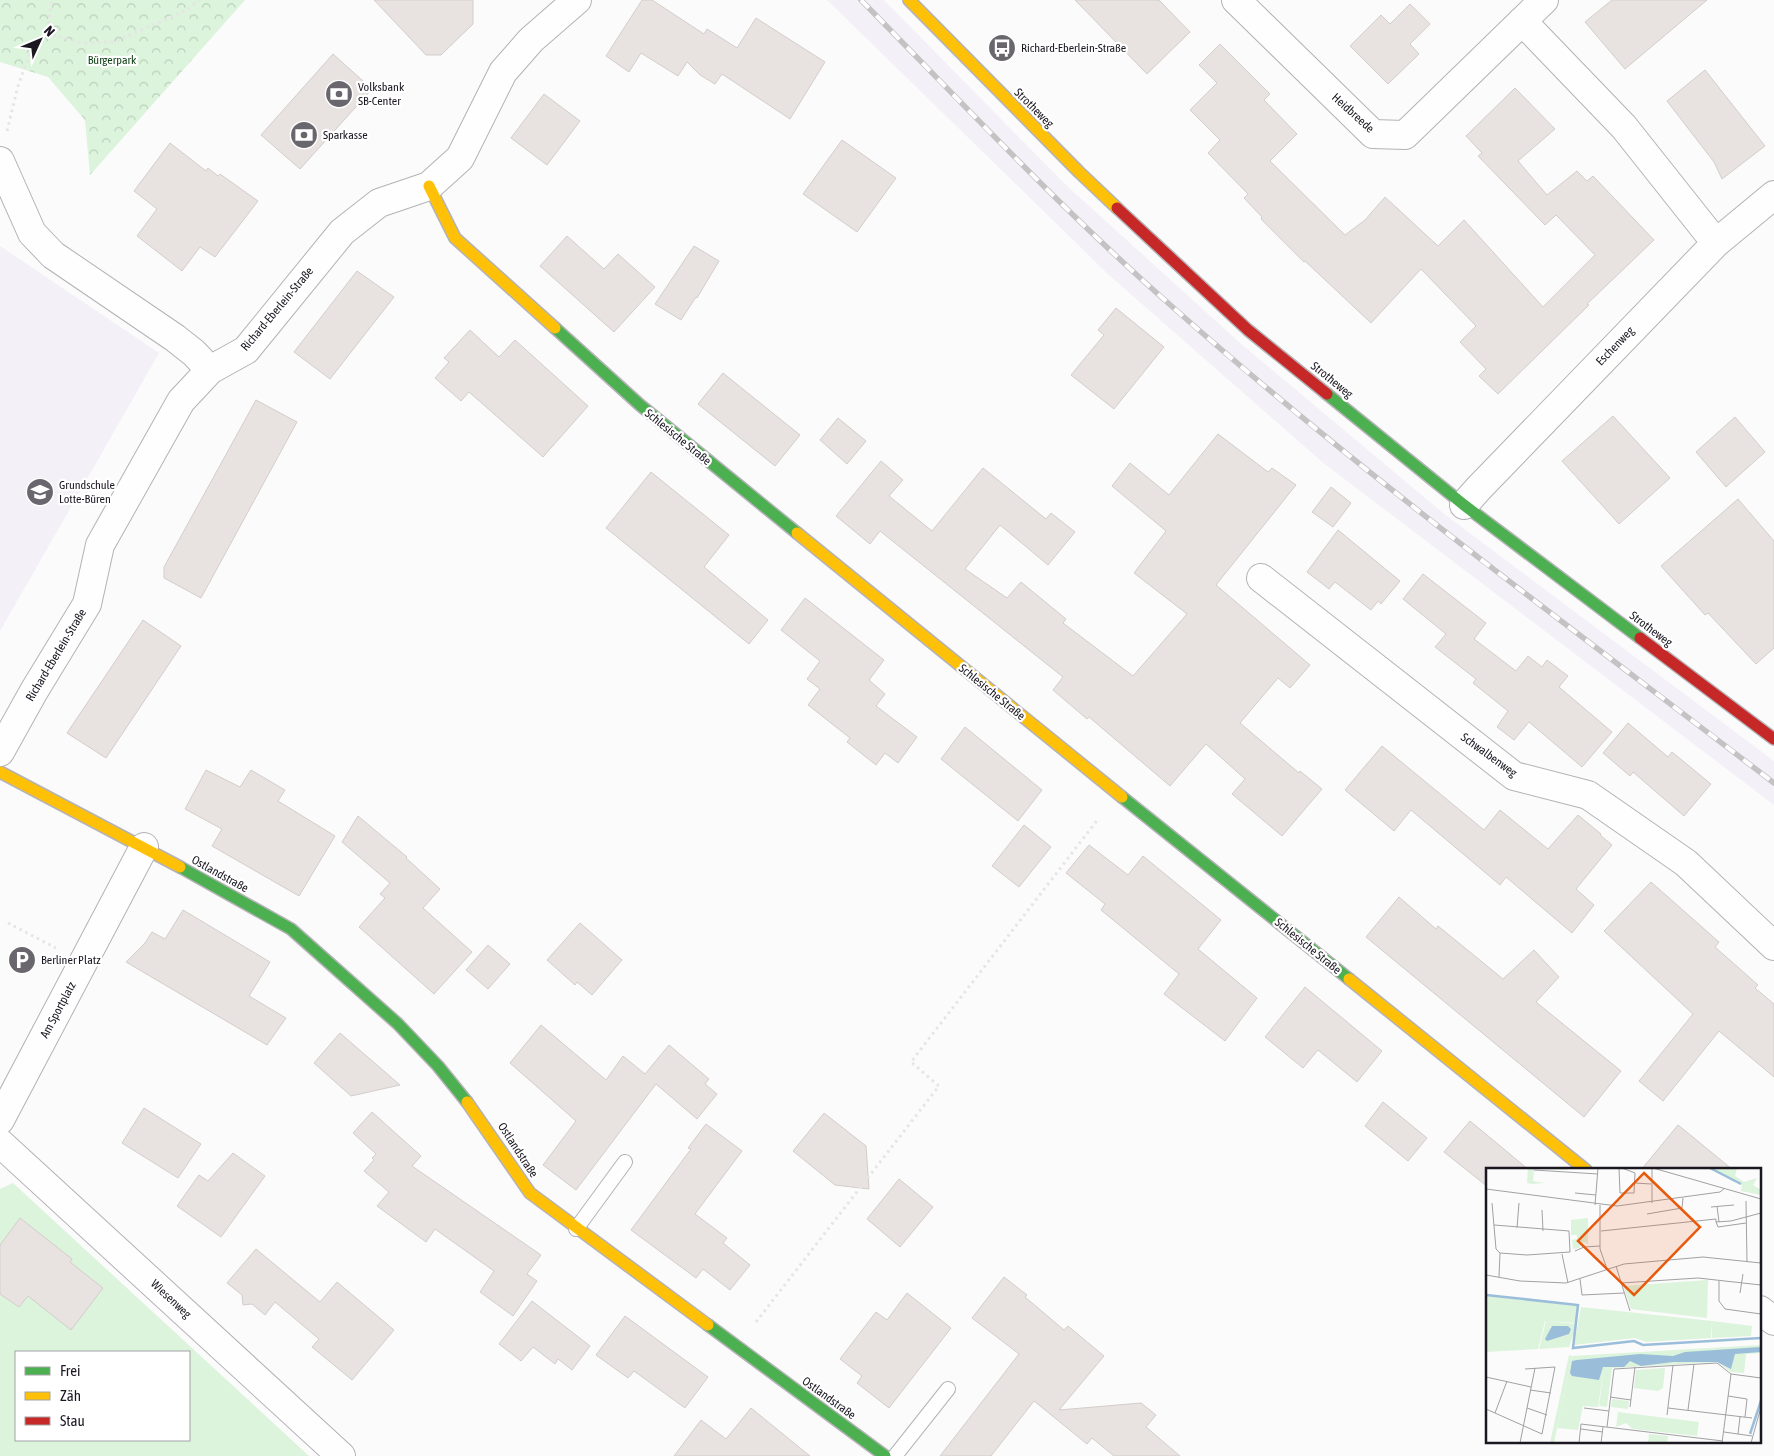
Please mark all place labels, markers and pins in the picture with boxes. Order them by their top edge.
bus stop icon: Richard-Eberlein-Straße [987,33,1017,63]
place label: Richard-Eberlein-Straße [1021,41,1126,55]
bank icon: Volksbank SB-Center [324,79,354,109]
place label: Volksbank SB-Center [358,80,405,108]
bank icon: Sparkasse [289,120,319,150]
place label: Sparkasse [323,128,368,142]
school or university icon: Grundschule Lotte-Büren [25,477,55,507]
place label: Grundschule Lotte-Büren [59,478,115,506]
parking icon: Berliner Platz [7,945,37,975]
place label: Berliner Platz [41,953,101,967]

